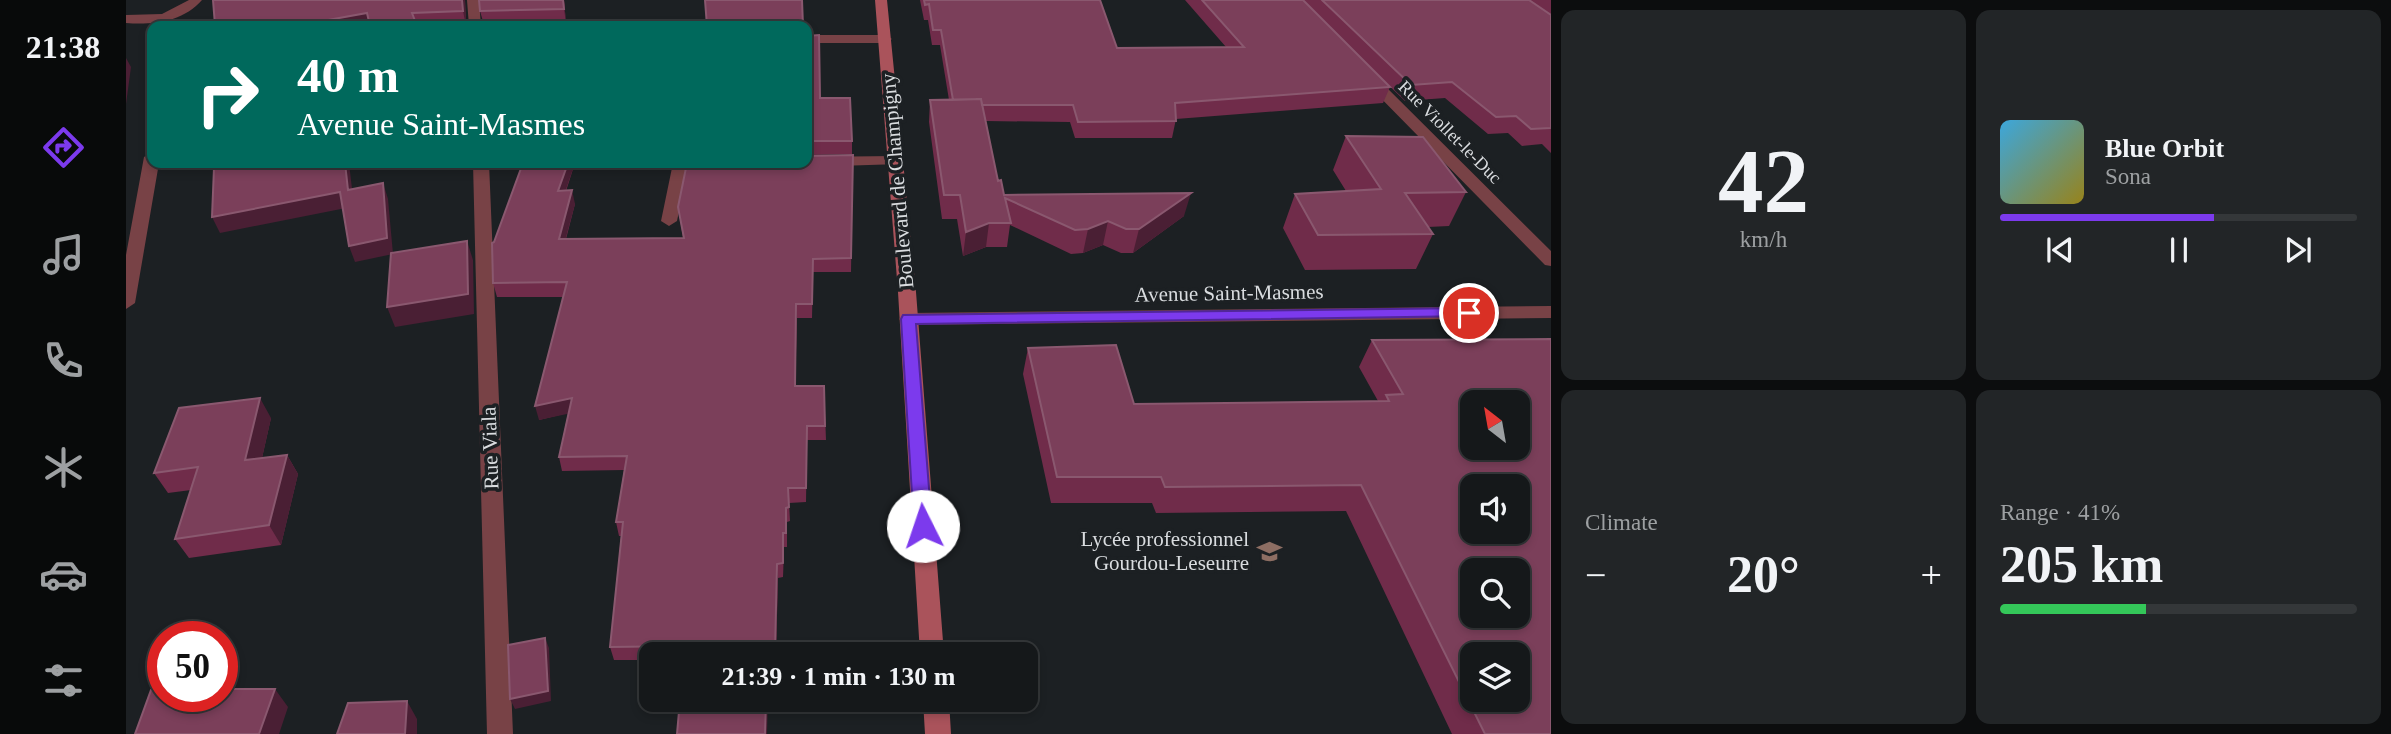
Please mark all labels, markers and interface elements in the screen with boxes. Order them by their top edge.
text: 21:38 [26,29,100,65]
text: 40 m [297,48,399,103]
icon: right [182,49,273,140]
street label: Boulevard de Champigny [876,72,918,290]
street label: Rue Viollet-le-Duc [1394,76,1506,188]
text: Avenue Saint-Masmes [297,106,585,142]
icon: directions [39,123,88,172]
text: 42 [1718,131,1809,232]
text: Blue Orbit [2105,134,2224,163]
text: Sona [2105,164,2151,189]
text: km/h [1740,227,1787,252]
icon: music [39,230,88,279]
icon: previous [2041,231,2079,269]
icon: pause [2160,231,2198,269]
icon: next [2279,231,2317,269]
street label: Avenue Saint-Masmes [1134,279,1324,307]
pin [1439,283,1499,343]
icon: arrive [1450,294,1488,332]
icon: phone [39,336,88,385]
north arrow [1460,390,1530,460]
map controls [1460,390,1530,712]
street label: Rue Viala [477,405,503,490]
icon: climate [39,443,88,492]
button: sound [1460,474,1530,544]
position arrow [886,489,960,563]
text: Range · 41% [2000,500,2120,525]
text: Climate [1585,510,1658,535]
place label: Lycée professionnel Gourdou-Leseurre [1080,527,1249,575]
text: 205 km [2000,536,2163,593]
school or university icon: Lycée professionnel Gourdou-Leseurre [1255,537,1283,565]
text: 20° [1727,546,1800,603]
icon: car [39,550,88,599]
text: − [1585,554,1606,596]
text: + [1921,554,1942,596]
button: search [1460,558,1530,628]
speed limit sign: 50 [147,621,238,712]
button: layers [1460,642,1530,712]
icon: filters [39,656,88,705]
text: 21:39 · 1 min · 130 m [722,662,956,691]

